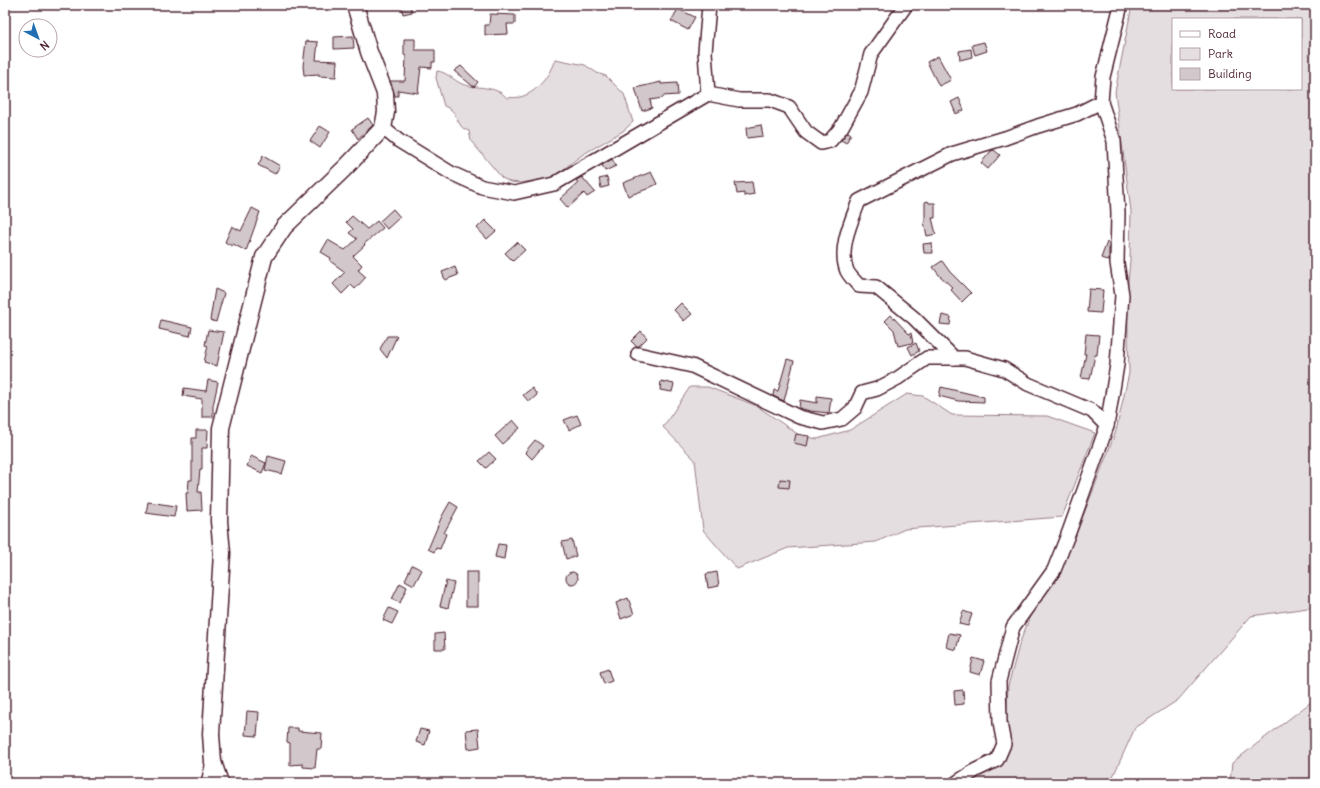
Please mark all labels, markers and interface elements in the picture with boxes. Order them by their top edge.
north arrow [18,18,58,58]
legend [1172,18,1302,90]
text: Road [1208,26,1236,41]
text: N [37,38,52,53]
text: Park [1208,46,1233,61]
text: Building [1208,66,1252,81]

